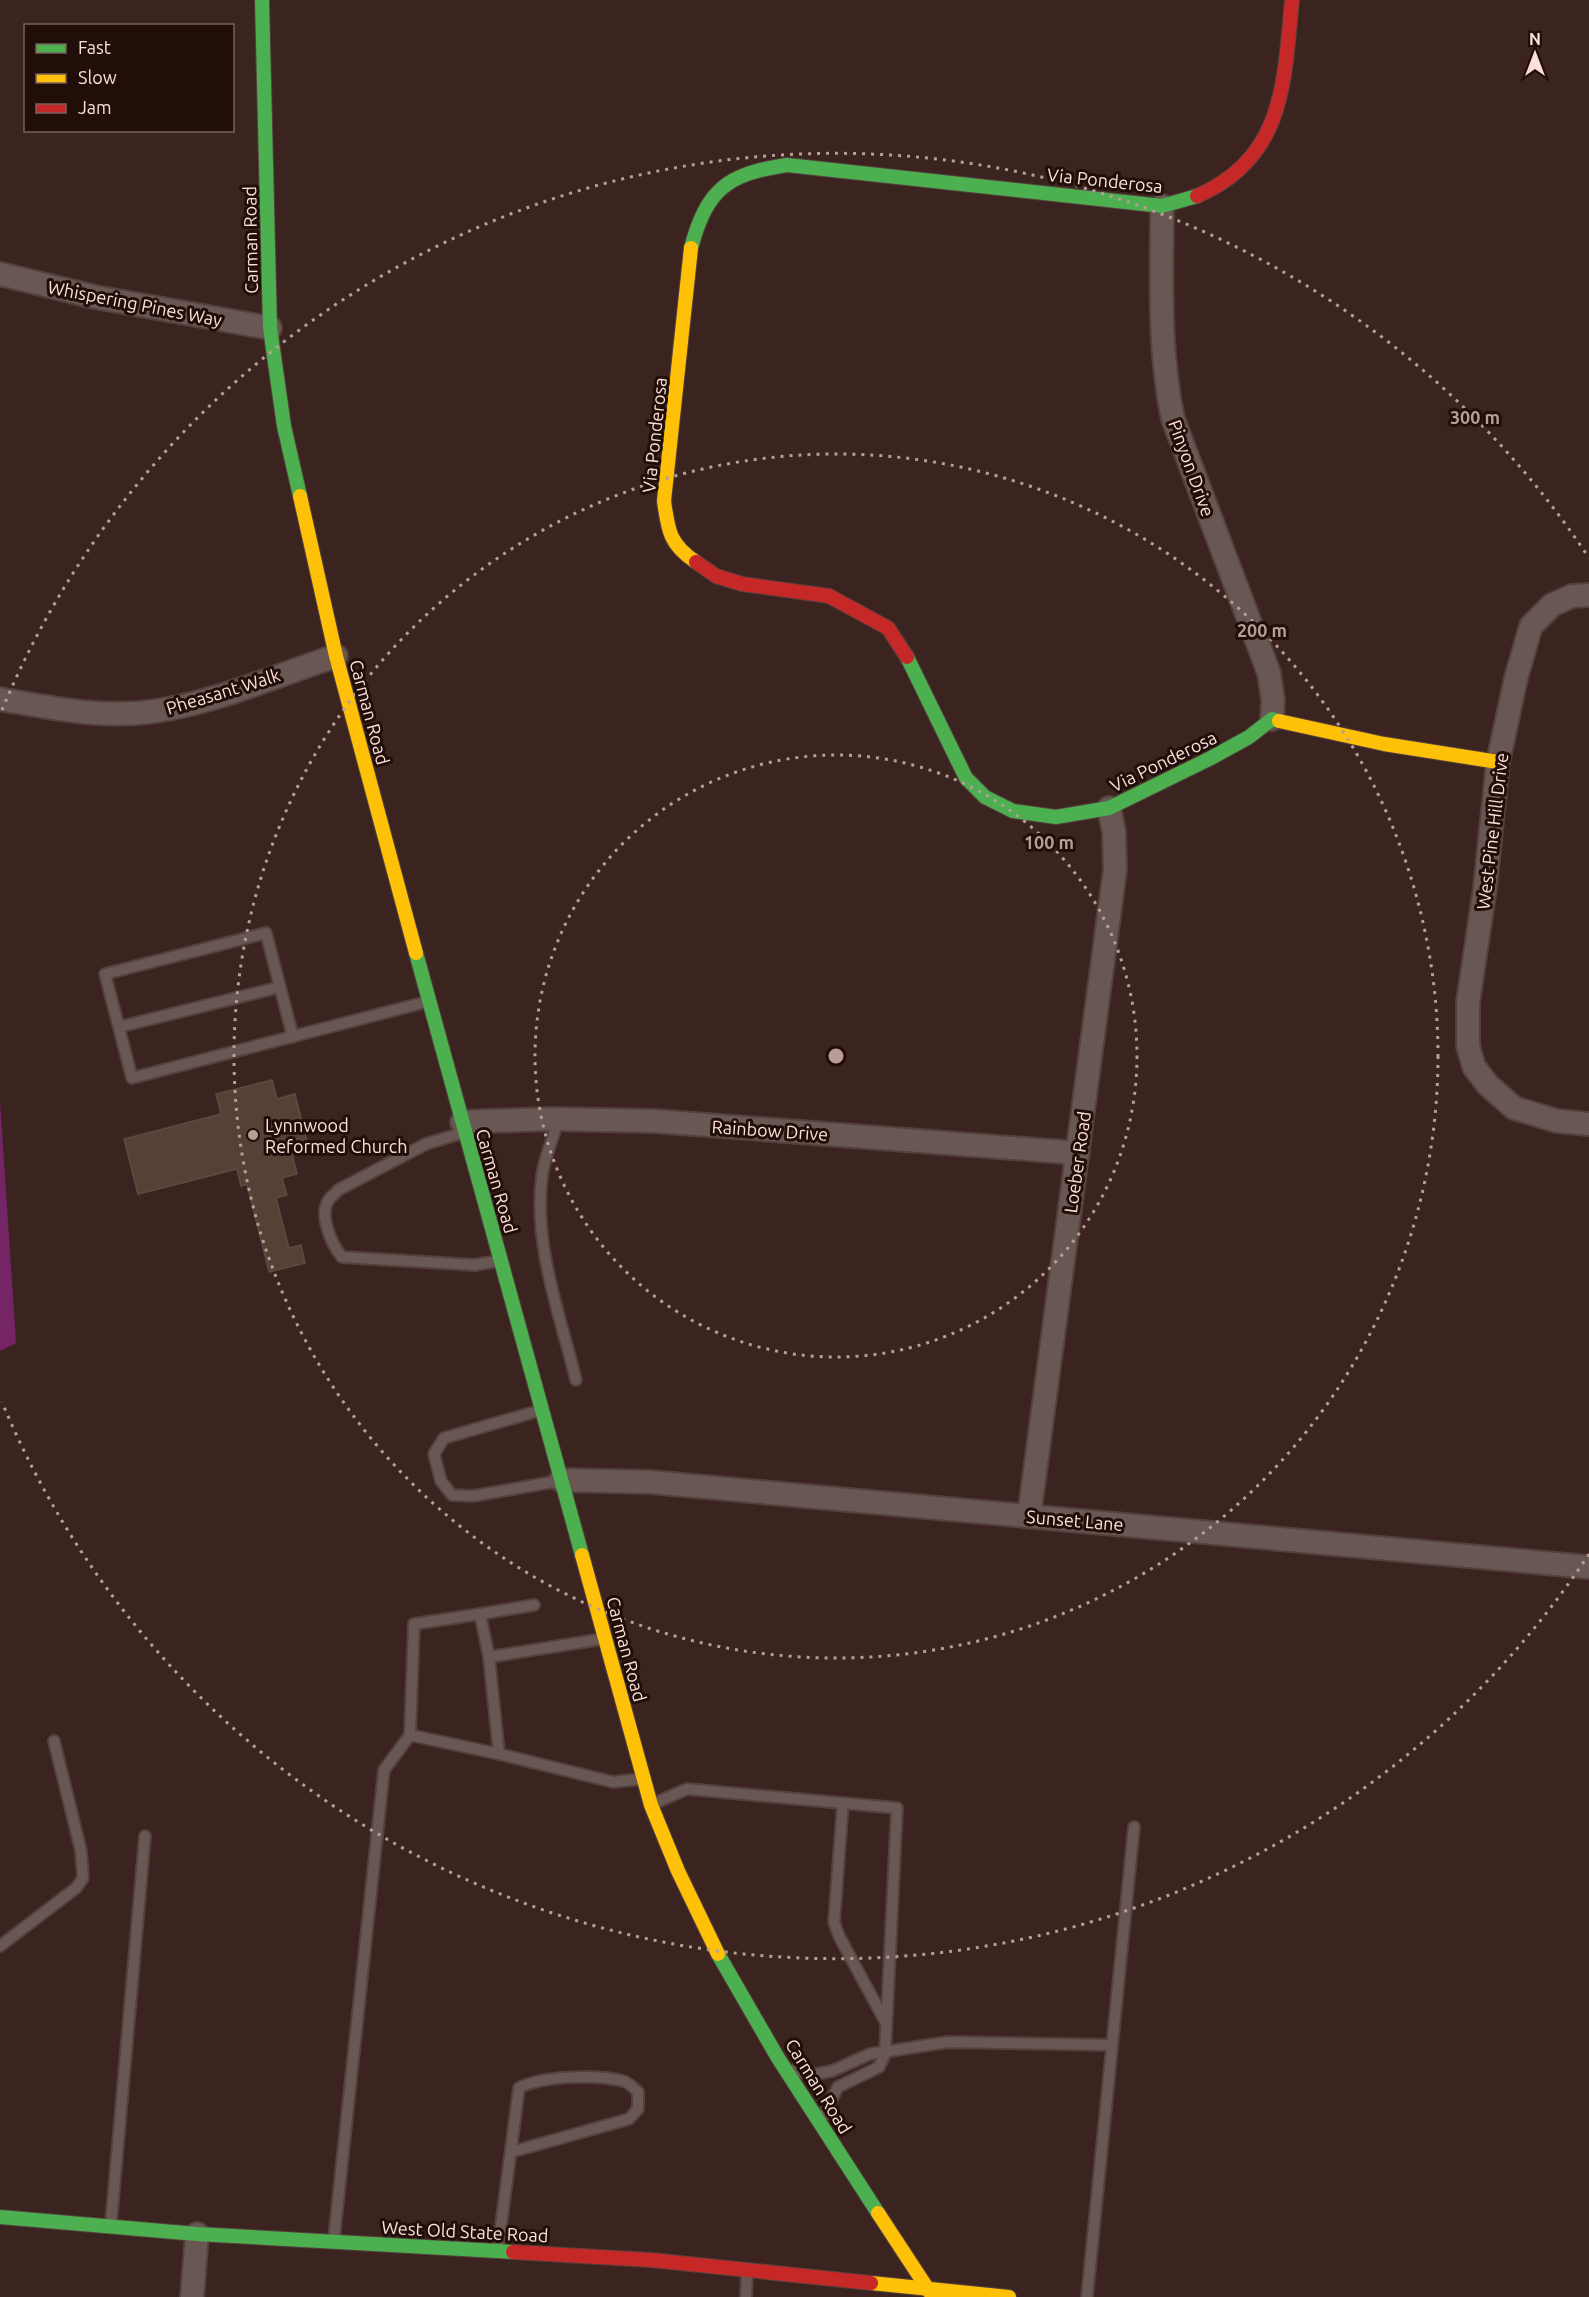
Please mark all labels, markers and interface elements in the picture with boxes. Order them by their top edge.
legend [24,24,234,132]
north arrow [1505,24,1565,84]
text: N [1529,30,1541,48]
text: Fast [78,37,111,57]
text: Slow [78,67,117,87]
text: Jam [78,97,112,117]
street label: Via Ponderosa [1046,164,1164,196]
street label: Carman Road [239,186,261,294]
street label: Whispering Pines Way [46,276,224,330]
street label: Via Ponderosa [638,376,670,494]
text: 300 m [1450,407,1500,427]
street label: Pinyon Drive [1165,417,1219,519]
text: 200 m [1237,620,1287,640]
street label: Carman Road [346,657,394,767]
street label: Pheasant Walk [164,664,282,718]
street label: Via Ponderosa [1106,727,1220,795]
street label: West Pine Hill Drive [1472,751,1512,911]
text: 100 m [1024,832,1074,852]
centre of rings [826,1046,846,1066]
street label: Loeber Road [1060,1110,1094,1214]
place label: Lynnwood Reformed Church [265,1115,407,1156]
street label: Rainbow Drive [711,1116,829,1144]
street label: Carman Road [473,1126,521,1236]
marker: Lynnwood Reformed Church [246,1128,260,1142]
street label: Sunset Lane [1026,1506,1124,1534]
street label: Carman Road [603,1594,651,1704]
street label: Carman Road [782,2035,856,2137]
street label: West Old State Road [381,2217,549,2245]

